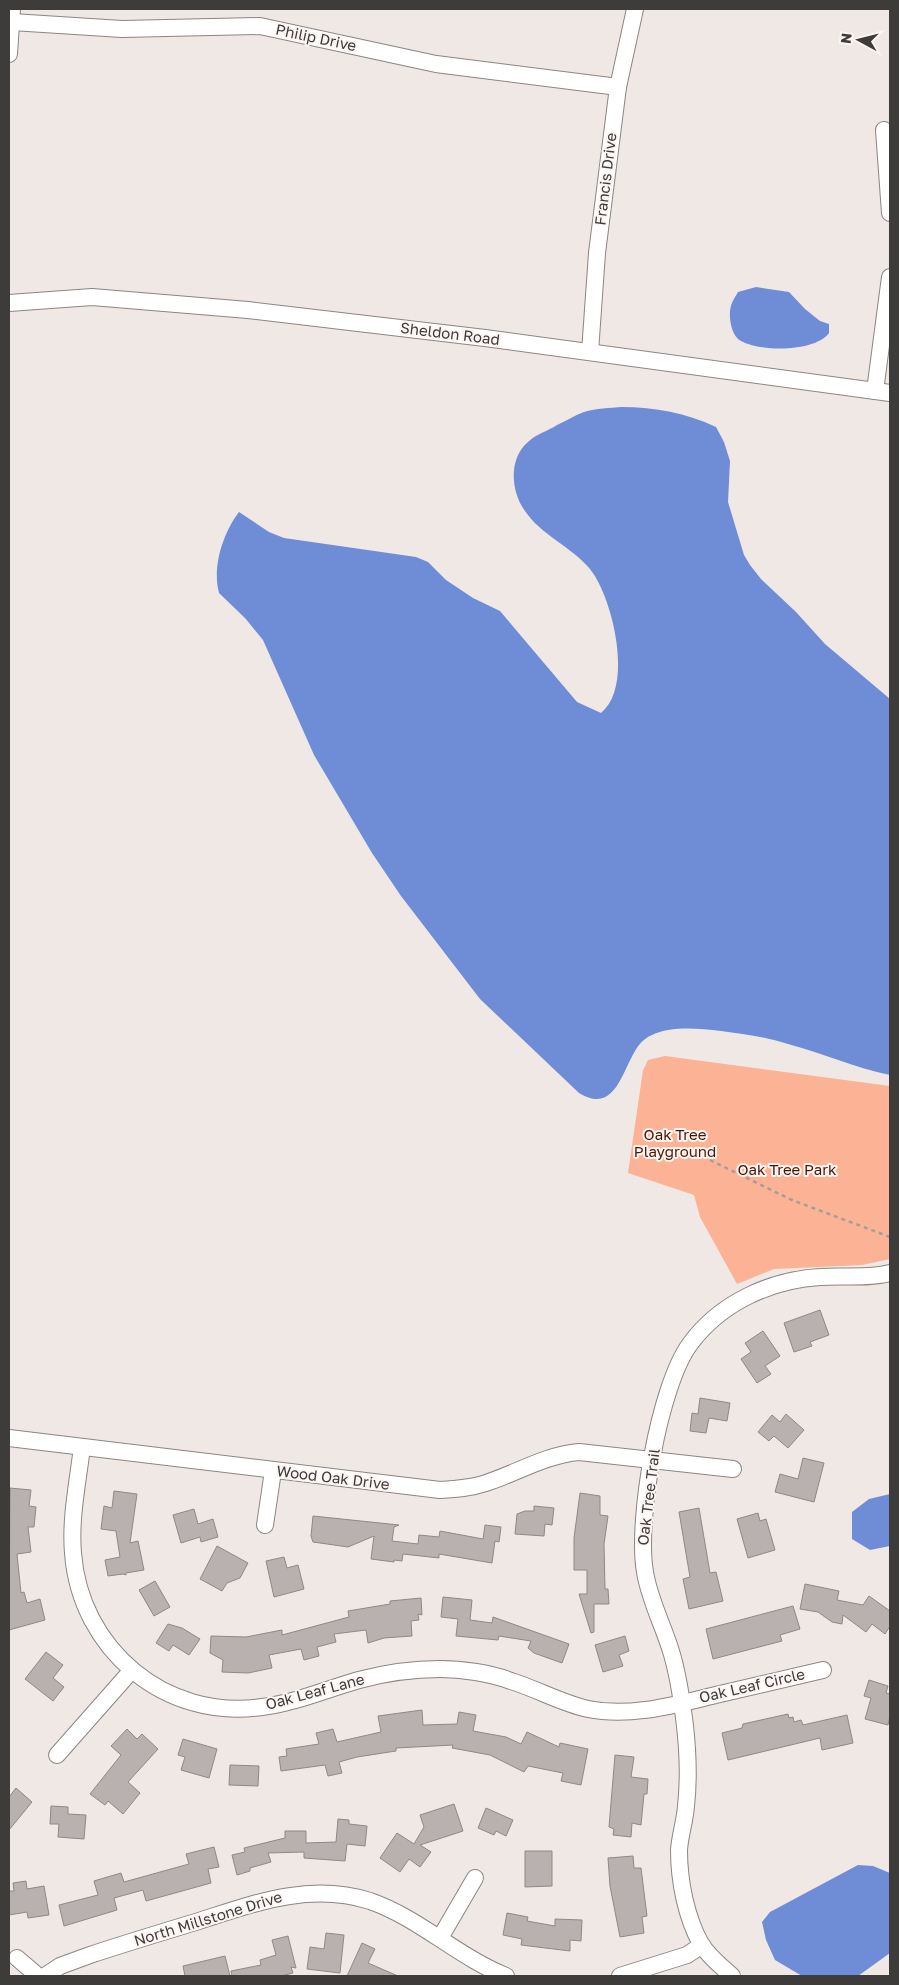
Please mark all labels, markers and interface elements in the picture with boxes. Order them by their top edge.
north arrow [834,15,884,65]
street label: Philip Drive [274,20,358,54]
text: N [837,32,855,45]
street label: Francis Drive [590,131,620,226]
street label: Sheldon Road [399,318,501,348]
park label: Oak Tree Playground [634,1125,716,1160]
park label: Oak Tree Park [737,1160,837,1178]
street label: Oak Tree Trail [633,1447,663,1546]
street label: Wood Oak Drive [276,1461,391,1493]
street label: Oak Leaf Circle [697,1664,807,1706]
street label: Oak Leaf Lane [263,1669,366,1713]
street label: North Millstone Drive [132,1887,284,1949]

